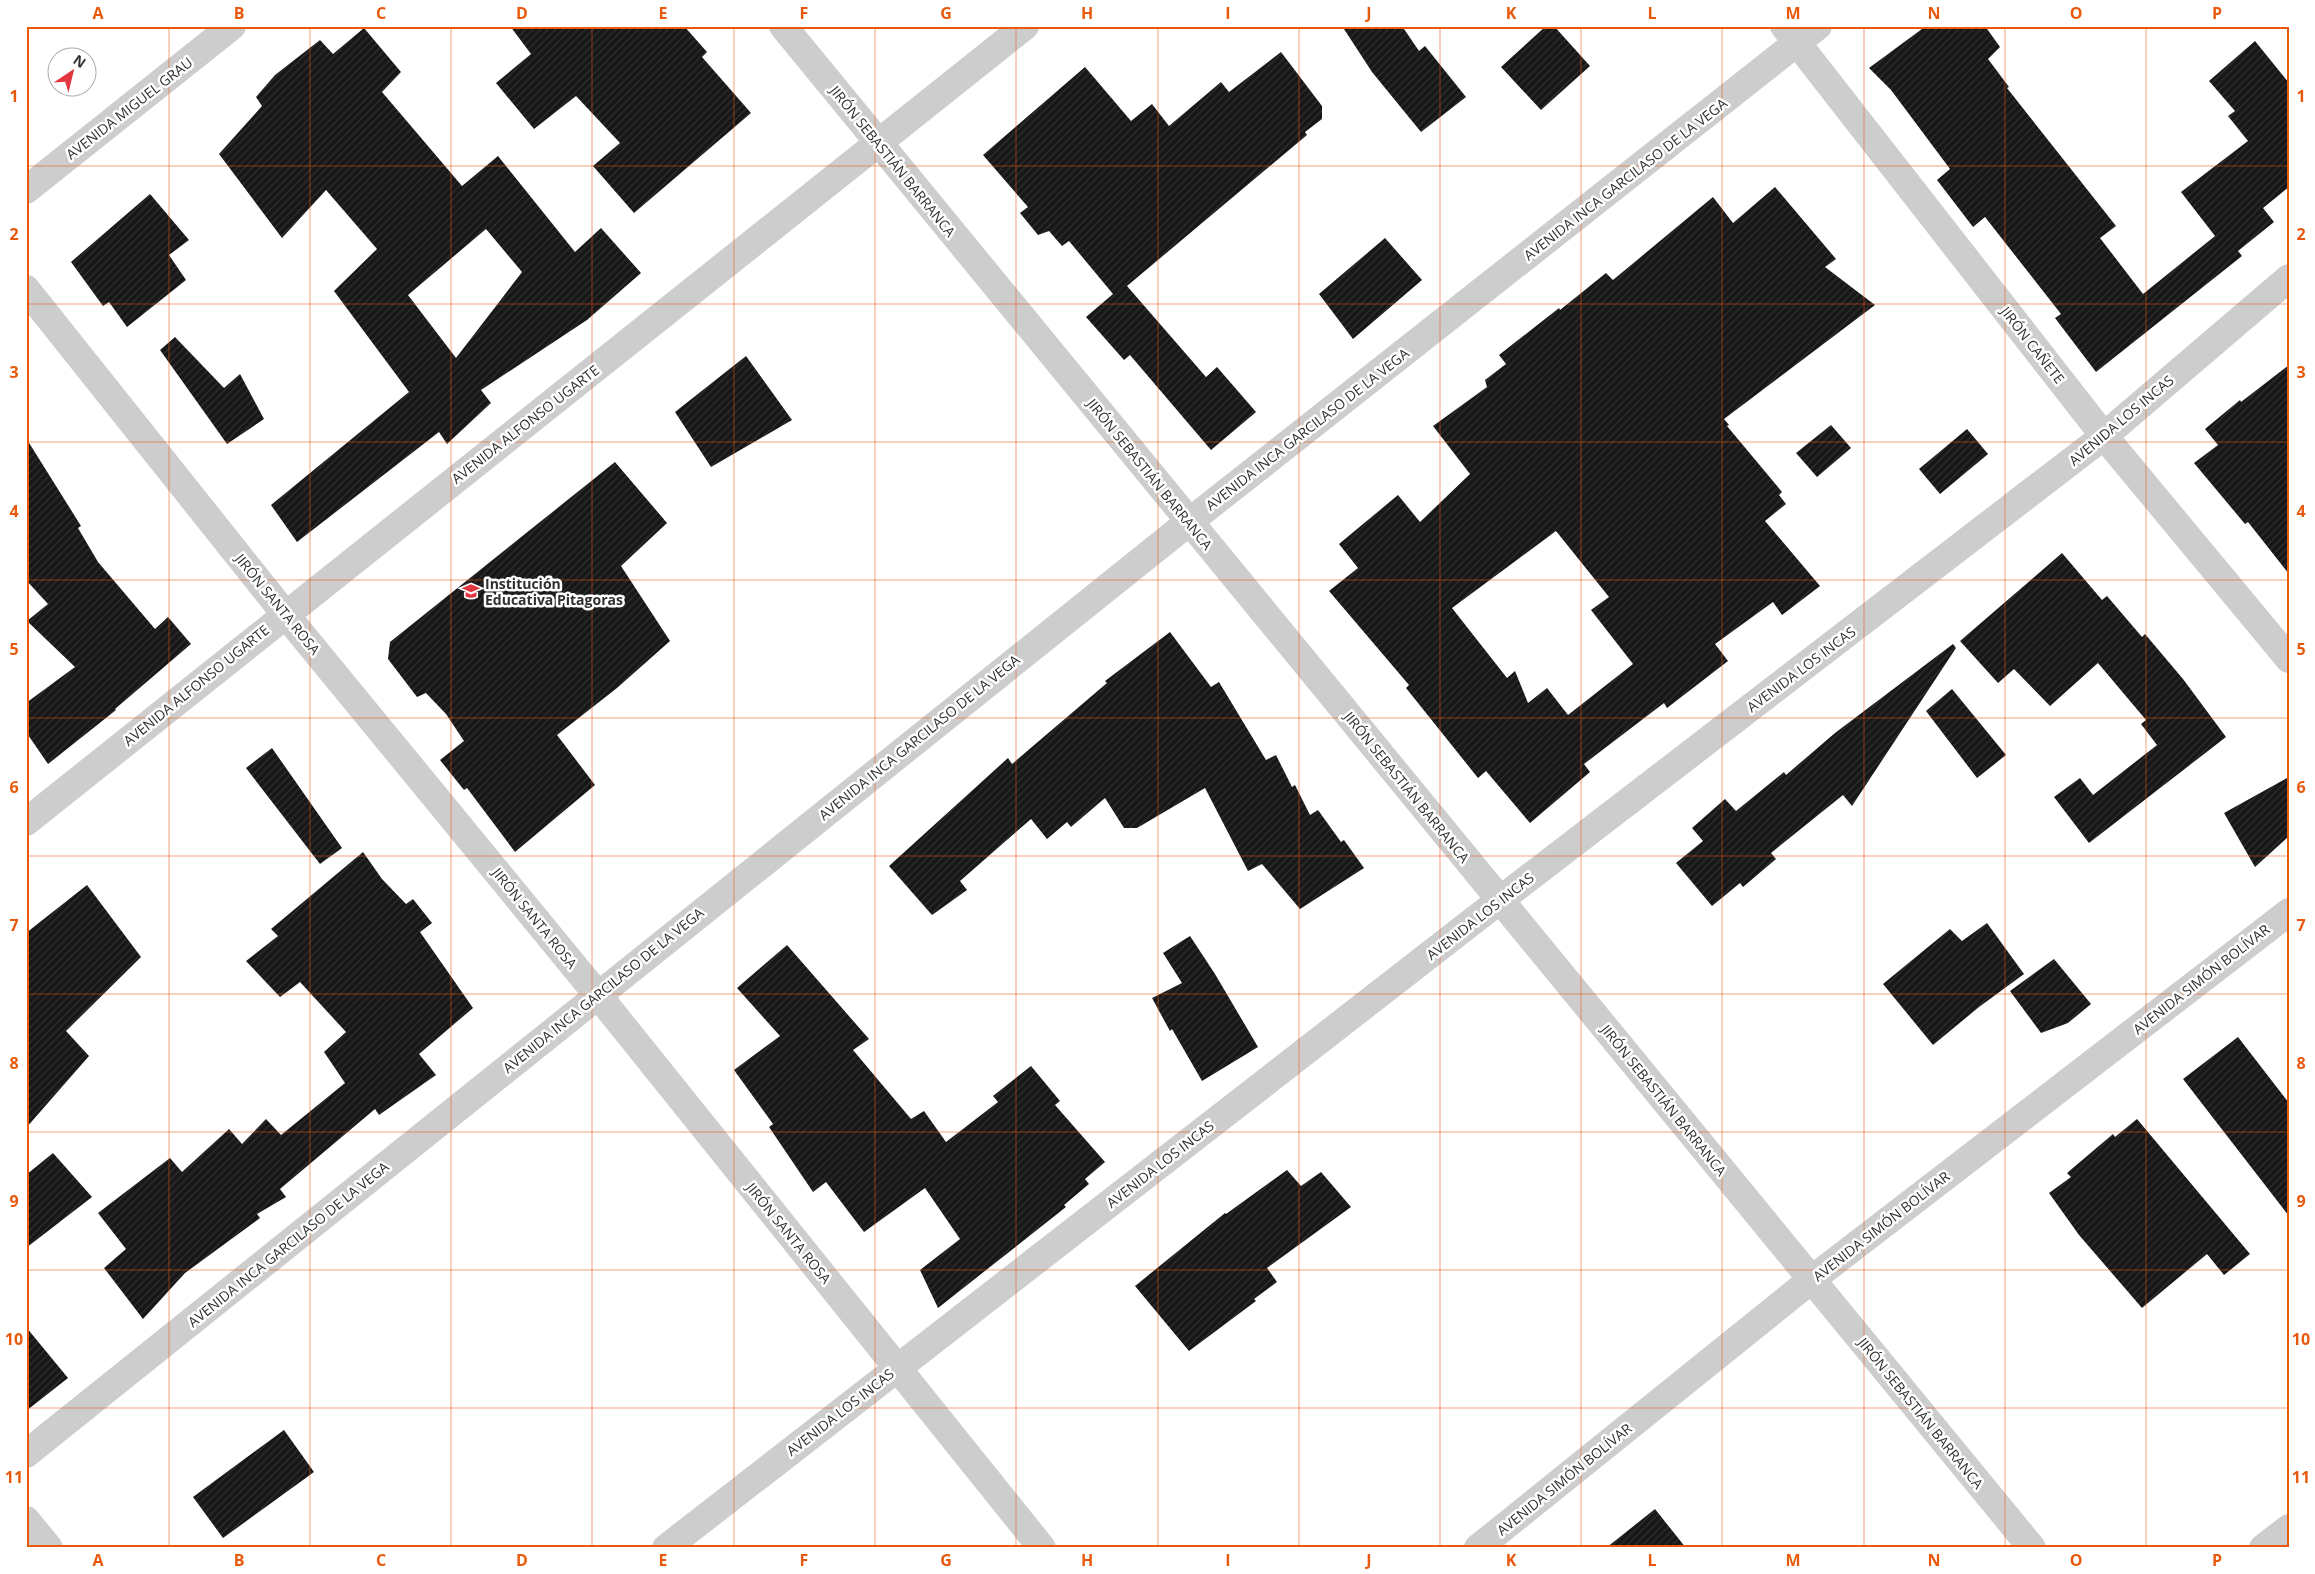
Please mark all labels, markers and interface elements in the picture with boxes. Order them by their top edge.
text: A [92,2,104,24]
text: B [234,2,244,24]
text: C [376,2,386,24]
text: D [516,2,528,24]
text: E [659,2,668,24]
text: F [800,2,808,24]
text: G [940,2,952,24]
text: H [1081,2,1093,24]
text: I [1225,2,1231,24]
text: J [1364,2,1372,24]
text: K [1506,2,1517,24]
text: L [1647,2,1657,24]
text: M [1785,2,1801,24]
text: N [1927,2,1941,24]
text: O [2070,2,2082,24]
text: P [2212,2,2222,24]
north arrow [48,48,98,98]
street label: AVENIDA MIGUEL GRAU [63,53,195,163]
street label: JIRÓN SEBASTIÁN BARRANCA [825,80,960,241]
text: 1 [9,85,19,107]
text: 1 [2296,85,2306,107]
street label: AVENIDA INCA GARCILASO DE LA VEGA [1519,94,1731,264]
text: 2 [9,223,19,245]
text: 2 [2296,223,2306,245]
street label: JIRÓN CAÑETE [1996,301,2069,387]
street label: AVENIDA INCA GARCILASO DE LA VEGA [1201,344,1413,514]
street label: AVENIDA ALFONSO UGARTE [447,360,603,488]
text: 3 [9,361,19,383]
text: 3 [2296,361,2306,383]
street label: AVENIDA LOS INCAS [2065,370,2177,470]
street label: JIRÓN SEBASTIÁN BARRANCA [1082,393,1217,554]
text: 4 [9,500,19,522]
text: 4 [2296,500,2306,522]
street label: JIRÓN SANTA ROSA [230,548,325,659]
place label: Institución Educativa Pitagoras [485,574,623,609]
school or university icon: Institución Educativa Pitagoras [461,581,481,601]
street label: AVENIDA ALFONSO UGARTE [119,620,273,750]
street label: AVENIDA LOS INCAS [1743,622,1859,716]
text: 5 [9,638,19,660]
text: 5 [2296,638,2306,660]
street label: AVENIDA INCA GARCILASO DE LA VEGA [815,650,1023,824]
street label: JIRÓN SEBASTIÁN BARRANCA [1339,706,1474,867]
text: 6 [9,776,19,798]
text: 6 [2296,776,2306,798]
street label: JIRÓN SANTA ROSA [487,862,582,973]
street label: AVENIDA LOS INCAS [1422,868,1538,964]
street label: AVENIDA INCA GARCILASO DE LA VEGA [499,903,707,1077]
text: 7 [9,914,19,936]
text: 7 [2296,914,2306,936]
street label: AVENIDA SIMÓN BOLÍVAR [2129,919,2273,1038]
street label: JIRÓN SEBASTIÁN BARRANCA [1596,1019,1731,1180]
text: 8 [9,1052,19,1074]
text: 8 [2296,1052,2306,1074]
street label: AVENIDA LOS INCAS [1102,1116,1218,1212]
street label: AVENIDA INCA GARCILASO DE LA VEGA [184,1157,392,1331]
street label: AVENIDA SIMÓN BOLÍVAR [1809,1166,1953,1285]
street label: JIRÓN SANTA ROSA [741,1177,836,1288]
text: 9 [9,1190,19,1212]
text: 9 [2296,1190,2306,1212]
text: 10 [5,1328,23,1350]
text: 10 [2292,1328,2310,1350]
street label: JIRÓN SEBASTIÁN BARRANCA [1853,1332,1988,1493]
street label: AVENIDA LOS INCAS [782,1364,898,1460]
street label: AVENIDA SIMÓN BOLÍVAR [1493,1418,1636,1539]
text: 11 [5,1466,23,1488]
text: 11 [2292,1466,2310,1488]
text: A [92,1549,104,1571]
text: B [234,1549,244,1571]
text: C [376,1549,386,1571]
text: D [516,1549,528,1571]
text: E [659,1549,668,1571]
text: F [800,1549,808,1571]
text: G [940,1549,952,1571]
text: H [1081,1549,1093,1571]
text: I [1225,1549,1231,1571]
text: J [1364,1549,1372,1571]
text: K [1506,1549,1517,1571]
text: L [1647,1549,1657,1571]
text: M [1785,1549,1801,1571]
text: N [1927,1549,1941,1571]
text: O [2070,1549,2082,1571]
text: P [2212,1549,2222,1571]

